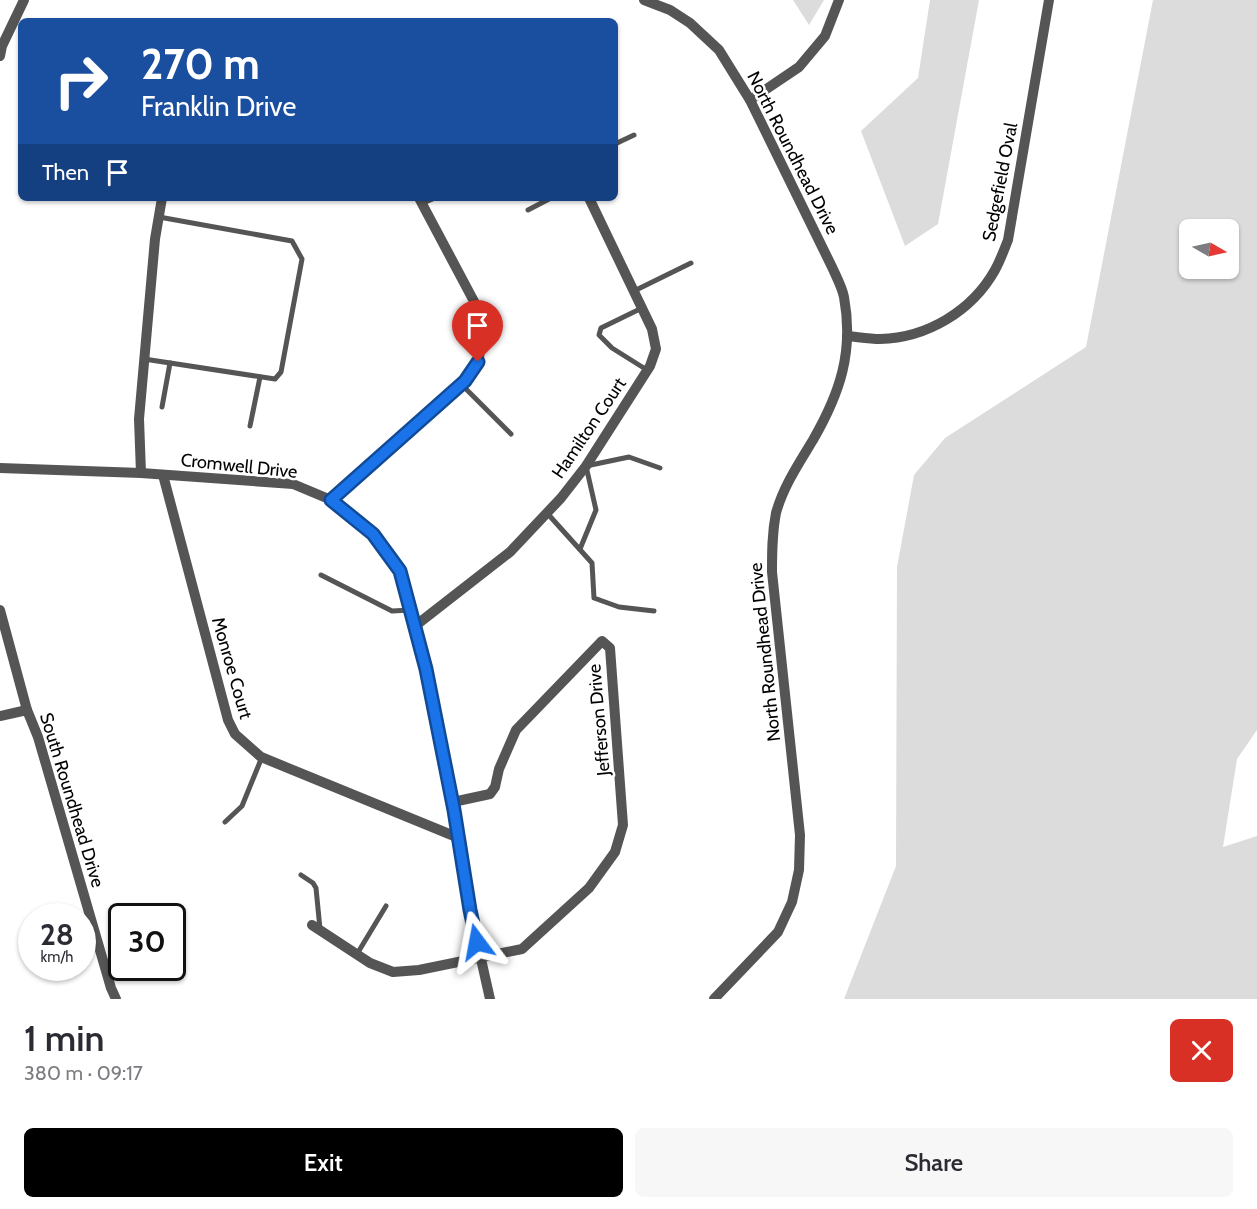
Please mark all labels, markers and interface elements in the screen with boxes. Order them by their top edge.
text: 270 m [141,38,260,90]
icon: right [42,42,120,120]
street label: North Roundhead Drive [742,68,844,238]
text: Franklin Drive [141,90,296,123]
street label: Sedgefield Oval [978,120,1022,243]
icon: arrive [101,156,134,189]
text: Then [42,159,89,186]
north arrow [1179,219,1239,279]
map controls [1179,219,1239,279]
pin [452,300,503,362]
icon: arrive [461,309,494,342]
street label: Hamilton Court [547,373,631,483]
street label: Cromwell Drive [180,449,298,483]
street label: North Roundhead Drive [745,561,785,743]
street label: Monroe Court [207,615,257,721]
street label: Jefferson Drive [583,663,615,778]
street label: South Roundhead Drive [35,710,109,890]
speed limit sign: 30 [108,903,186,981]
position arrow [445,910,509,974]
text: 28 [40,916,74,953]
text: km/h [41,948,73,966]
text: 1 min [24,1016,104,1060]
button: close [1170,1019,1233,1082]
text: 380 m · 09:17 [24,1061,143,1085]
button: Exit [24,1128,623,1197]
button: Share [635,1128,1233,1197]

